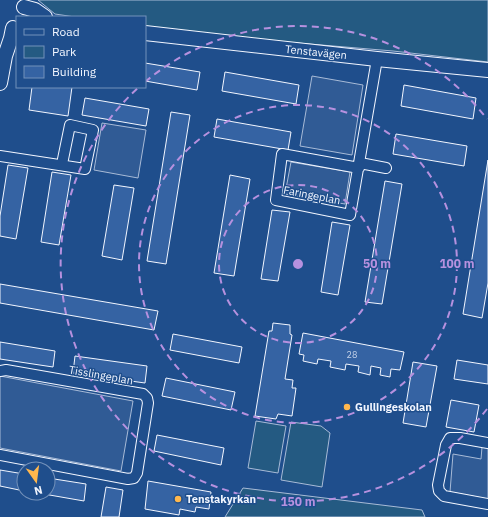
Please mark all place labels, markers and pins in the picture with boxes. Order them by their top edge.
centre of rings [291,257,305,271]
place label: Gullingeskolan [355,400,432,414]
marker: Gullingeskolan [342,402,352,412]
place label: Tenstakyrkan [186,492,256,506]
marker: Tenstakyrkan [173,494,183,504]

